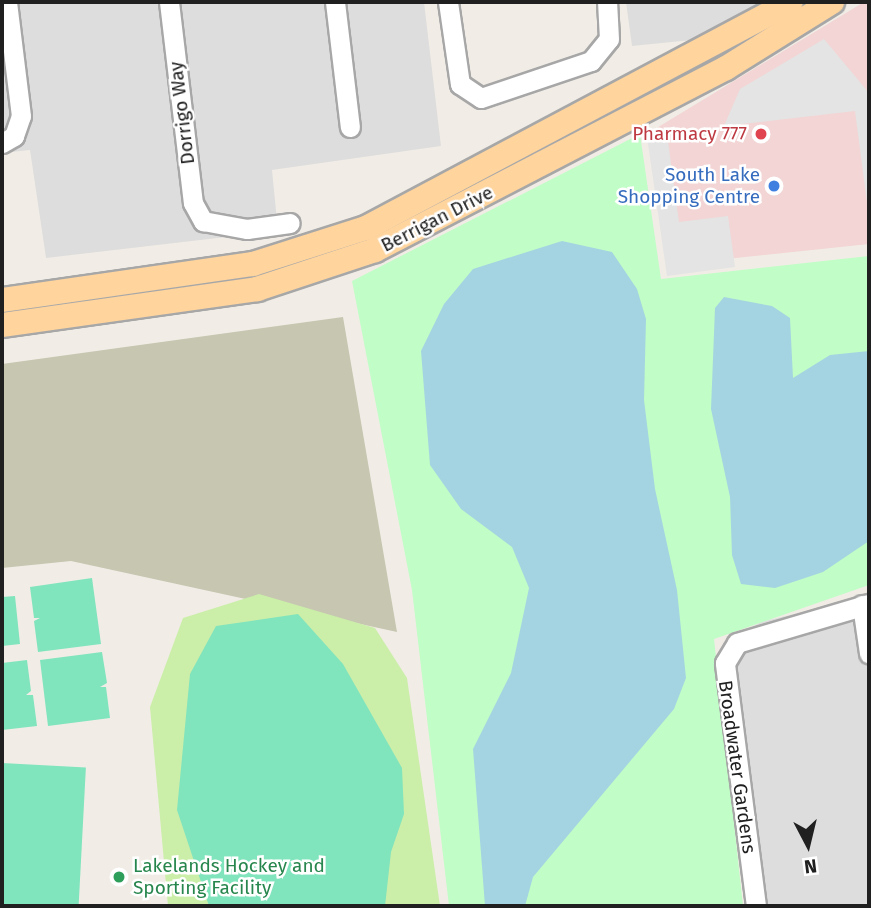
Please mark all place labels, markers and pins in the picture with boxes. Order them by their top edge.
place label: Pharmacy 777 [632,123,747,145]
marker: Pharmacy 777 [753,126,769,142]
place label: South Lake Shopping Centre [618,164,760,208]
marker: South Lake Shopping Centre [766,178,782,194]
place label: Lakelands Hockey and Sporting Facility [133,855,325,899]
marker: Lakelands Hockey and Sporting Facility [111,869,127,885]

